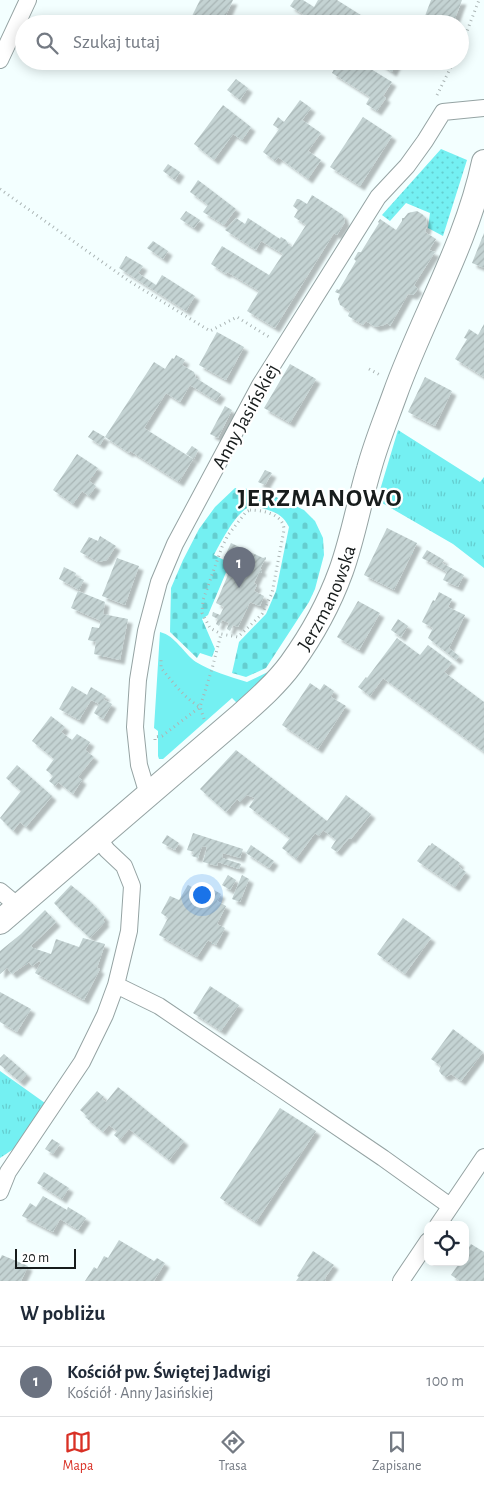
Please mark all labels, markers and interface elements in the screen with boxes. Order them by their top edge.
search box [15,15,469,70]
icon: search [33,29,61,57]
text: Szukaj tutaj [73,33,160,52]
street label: Anny Jasińskiej [209,361,283,472]
district label: JERZMANOWO [237,486,403,511]
street label: Jerzmanowska [294,543,360,654]
pin: 1 [223,547,255,588]
your location [189,882,215,908]
map controls [424,1221,469,1266]
button: locate [424,1221,469,1266]
scale bar [15,1246,76,1269]
text: 20 m [22,1251,49,1265]
text: W pobliżu [20,1303,105,1324]
text: Kościół pw. Świętej Jadwigi [67,1363,271,1382]
text: 1 [33,1373,39,1389]
text: 100 m [426,1373,464,1389]
text: Kościół · Anny Jasińskiej [67,1385,214,1401]
tab: Mapa [63,1428,93,1475]
tab: Trasa [218,1428,247,1475]
tab: Zapisane [372,1428,422,1475]

